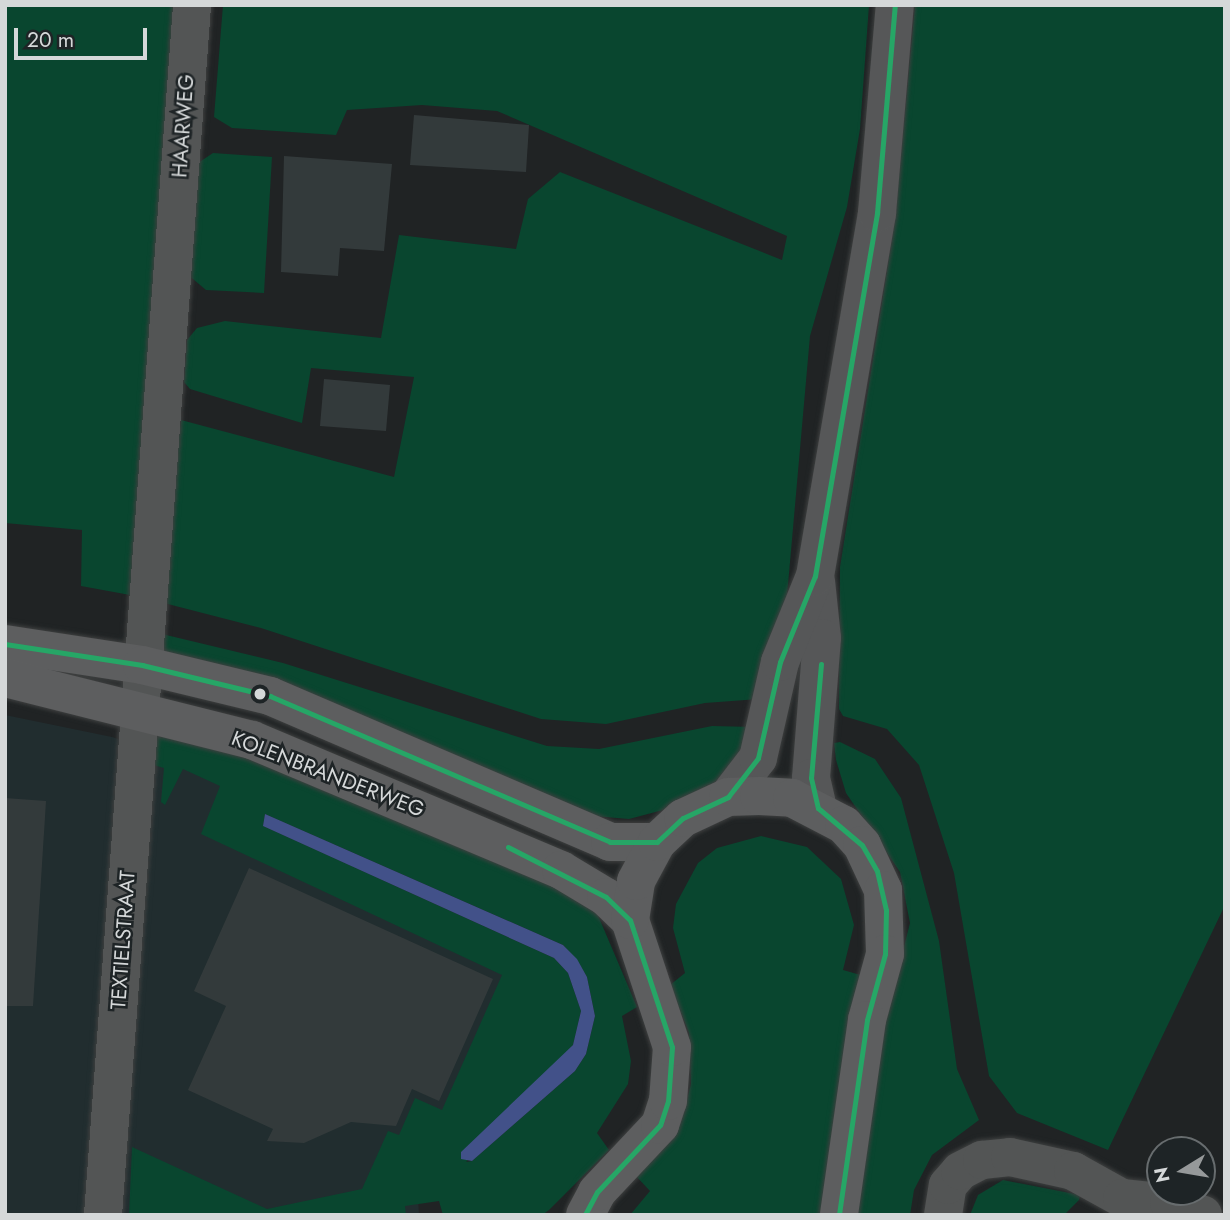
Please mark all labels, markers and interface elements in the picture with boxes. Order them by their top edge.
scale bar [18,14,150,58]
text: 20 m [27,25,74,55]
street label: HAARWEG [167,73,199,179]
unlabelled marker [253,687,267,701]
street label: KOLENBRANDERWEG [228,726,428,822]
street label: TEXTIELSTRAAT [106,870,140,1010]
north arrow [1146,1136,1216,1206]
text: N [1147,1165,1177,1185]

